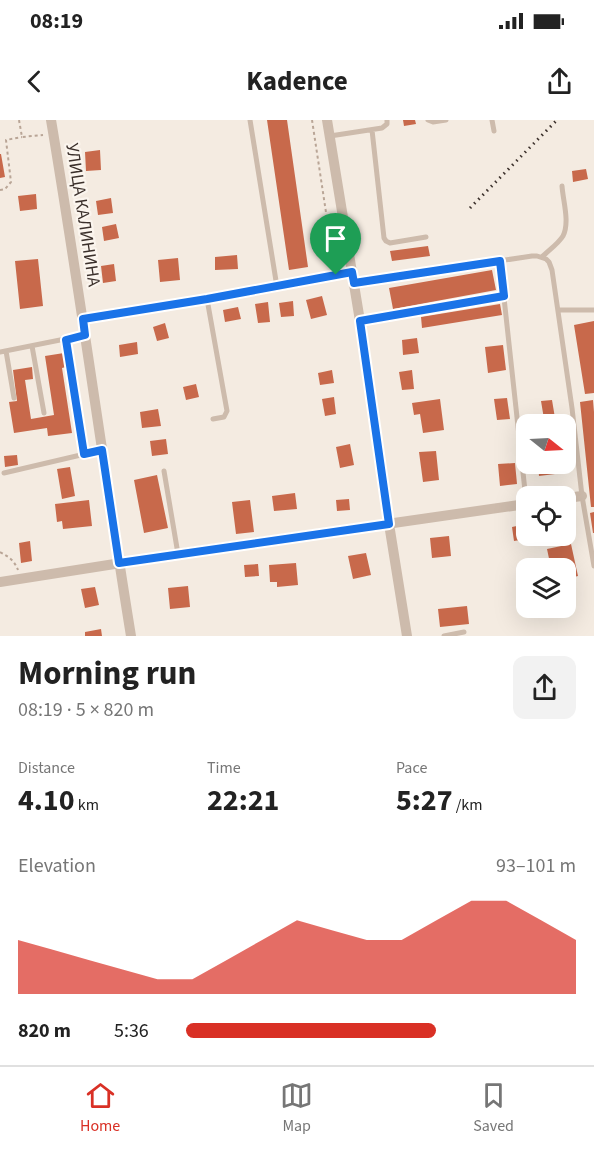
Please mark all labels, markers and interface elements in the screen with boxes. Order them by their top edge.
text: 08:19 [30,5,83,37]
text: Kadence [246,62,348,101]
icon: back [18,65,51,98]
icon: share [543,65,576,98]
street label: УЛИЦА КАЛИНИНА [59,141,107,289]
pin [310,213,361,275]
icon: arrive [319,222,352,255]
north arrow [516,414,576,474]
map controls [516,414,576,618]
button: locate [516,486,576,546]
button: layers [516,558,576,618]
text: Morning run [18,650,196,697]
button: share [513,656,576,719]
text: 08:19 · 5 × 820 m [18,696,154,724]
text: Distance [18,757,75,779]
text: Time [207,757,241,779]
text: Pace [396,757,427,779]
text: 4.10 [18,779,75,822]
text: 22:21 [207,779,279,822]
text: 5:27 [396,779,453,822]
text: km [75,794,99,816]
text: /km [453,794,483,816]
text: Elevation [18,852,96,880]
text: 93–101 m [496,852,576,880]
text: 820 m [18,1017,71,1045]
text: 5:36 [114,1017,149,1045]
tab: Home [80,1079,120,1137]
tab: Map [280,1079,313,1137]
tab: Saved [473,1079,514,1137]

